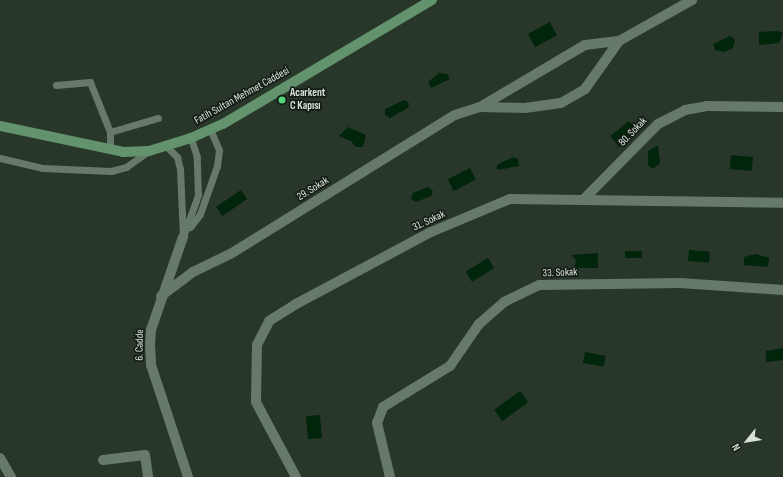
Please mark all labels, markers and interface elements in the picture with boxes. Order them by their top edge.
street label: Fatih Sultan Mehmet Caddesi [192,64,292,128]
place label: Acarkent C Kapısı [290,87,325,113]
marker: Acarkent C Kapısı [277,95,287,105]
street label: 80. Sokak [616,115,650,149]
street label: 29. Sokak [295,174,331,204]
street label: 31. Sokak [411,208,447,234]
street label: 33. Sokak [542,266,578,280]
street label: 6. Cadde [133,329,147,361]
north arrow [727,421,767,461]
text: N [729,441,743,453]

